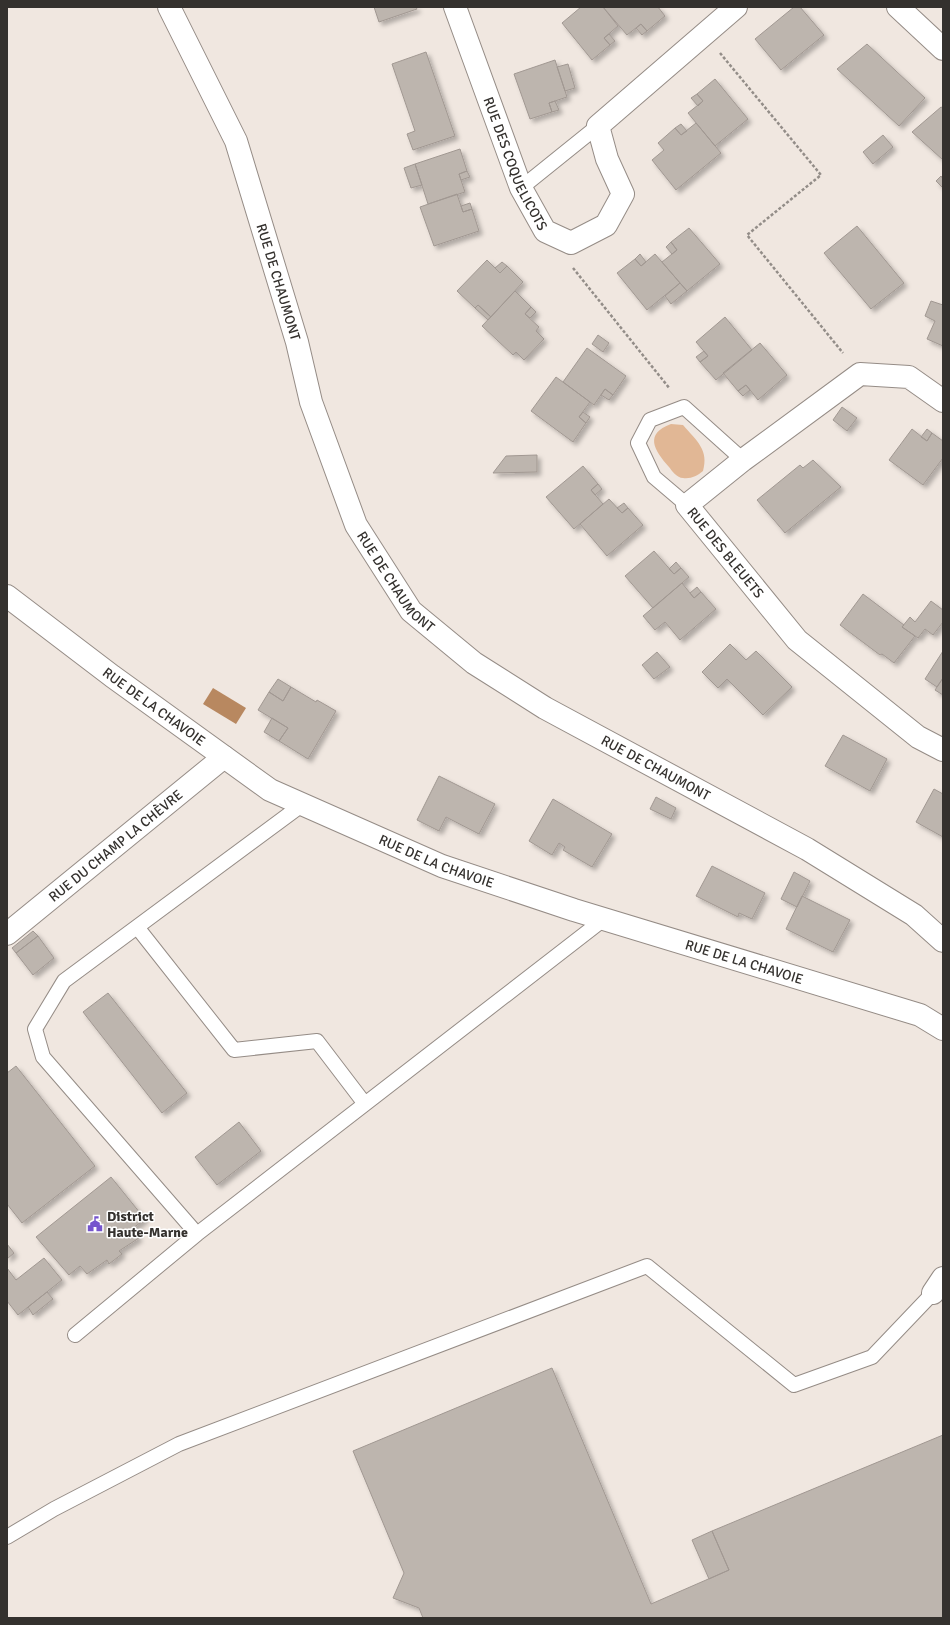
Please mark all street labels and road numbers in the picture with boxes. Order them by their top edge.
street label: RUE DES COQUELICOTS [480,94,552,234]
street label: RUE DE CHAUMONT [253,221,305,342]
street label: RUE DES BLEUETS [684,504,768,601]
street label: RUE DE CHAUMONT [354,528,438,635]
street label: RUE DE LA CHAVOIE [100,664,209,749]
street label: RUE DE CHAUMONT [598,731,713,804]
street label: RUE DU CHAMP LA CHÈVRE [45,786,186,905]
street label: RUE DE LA CHAVOIE [376,831,496,891]
street label: RUE DE LA CHAVOIE [683,936,805,988]

